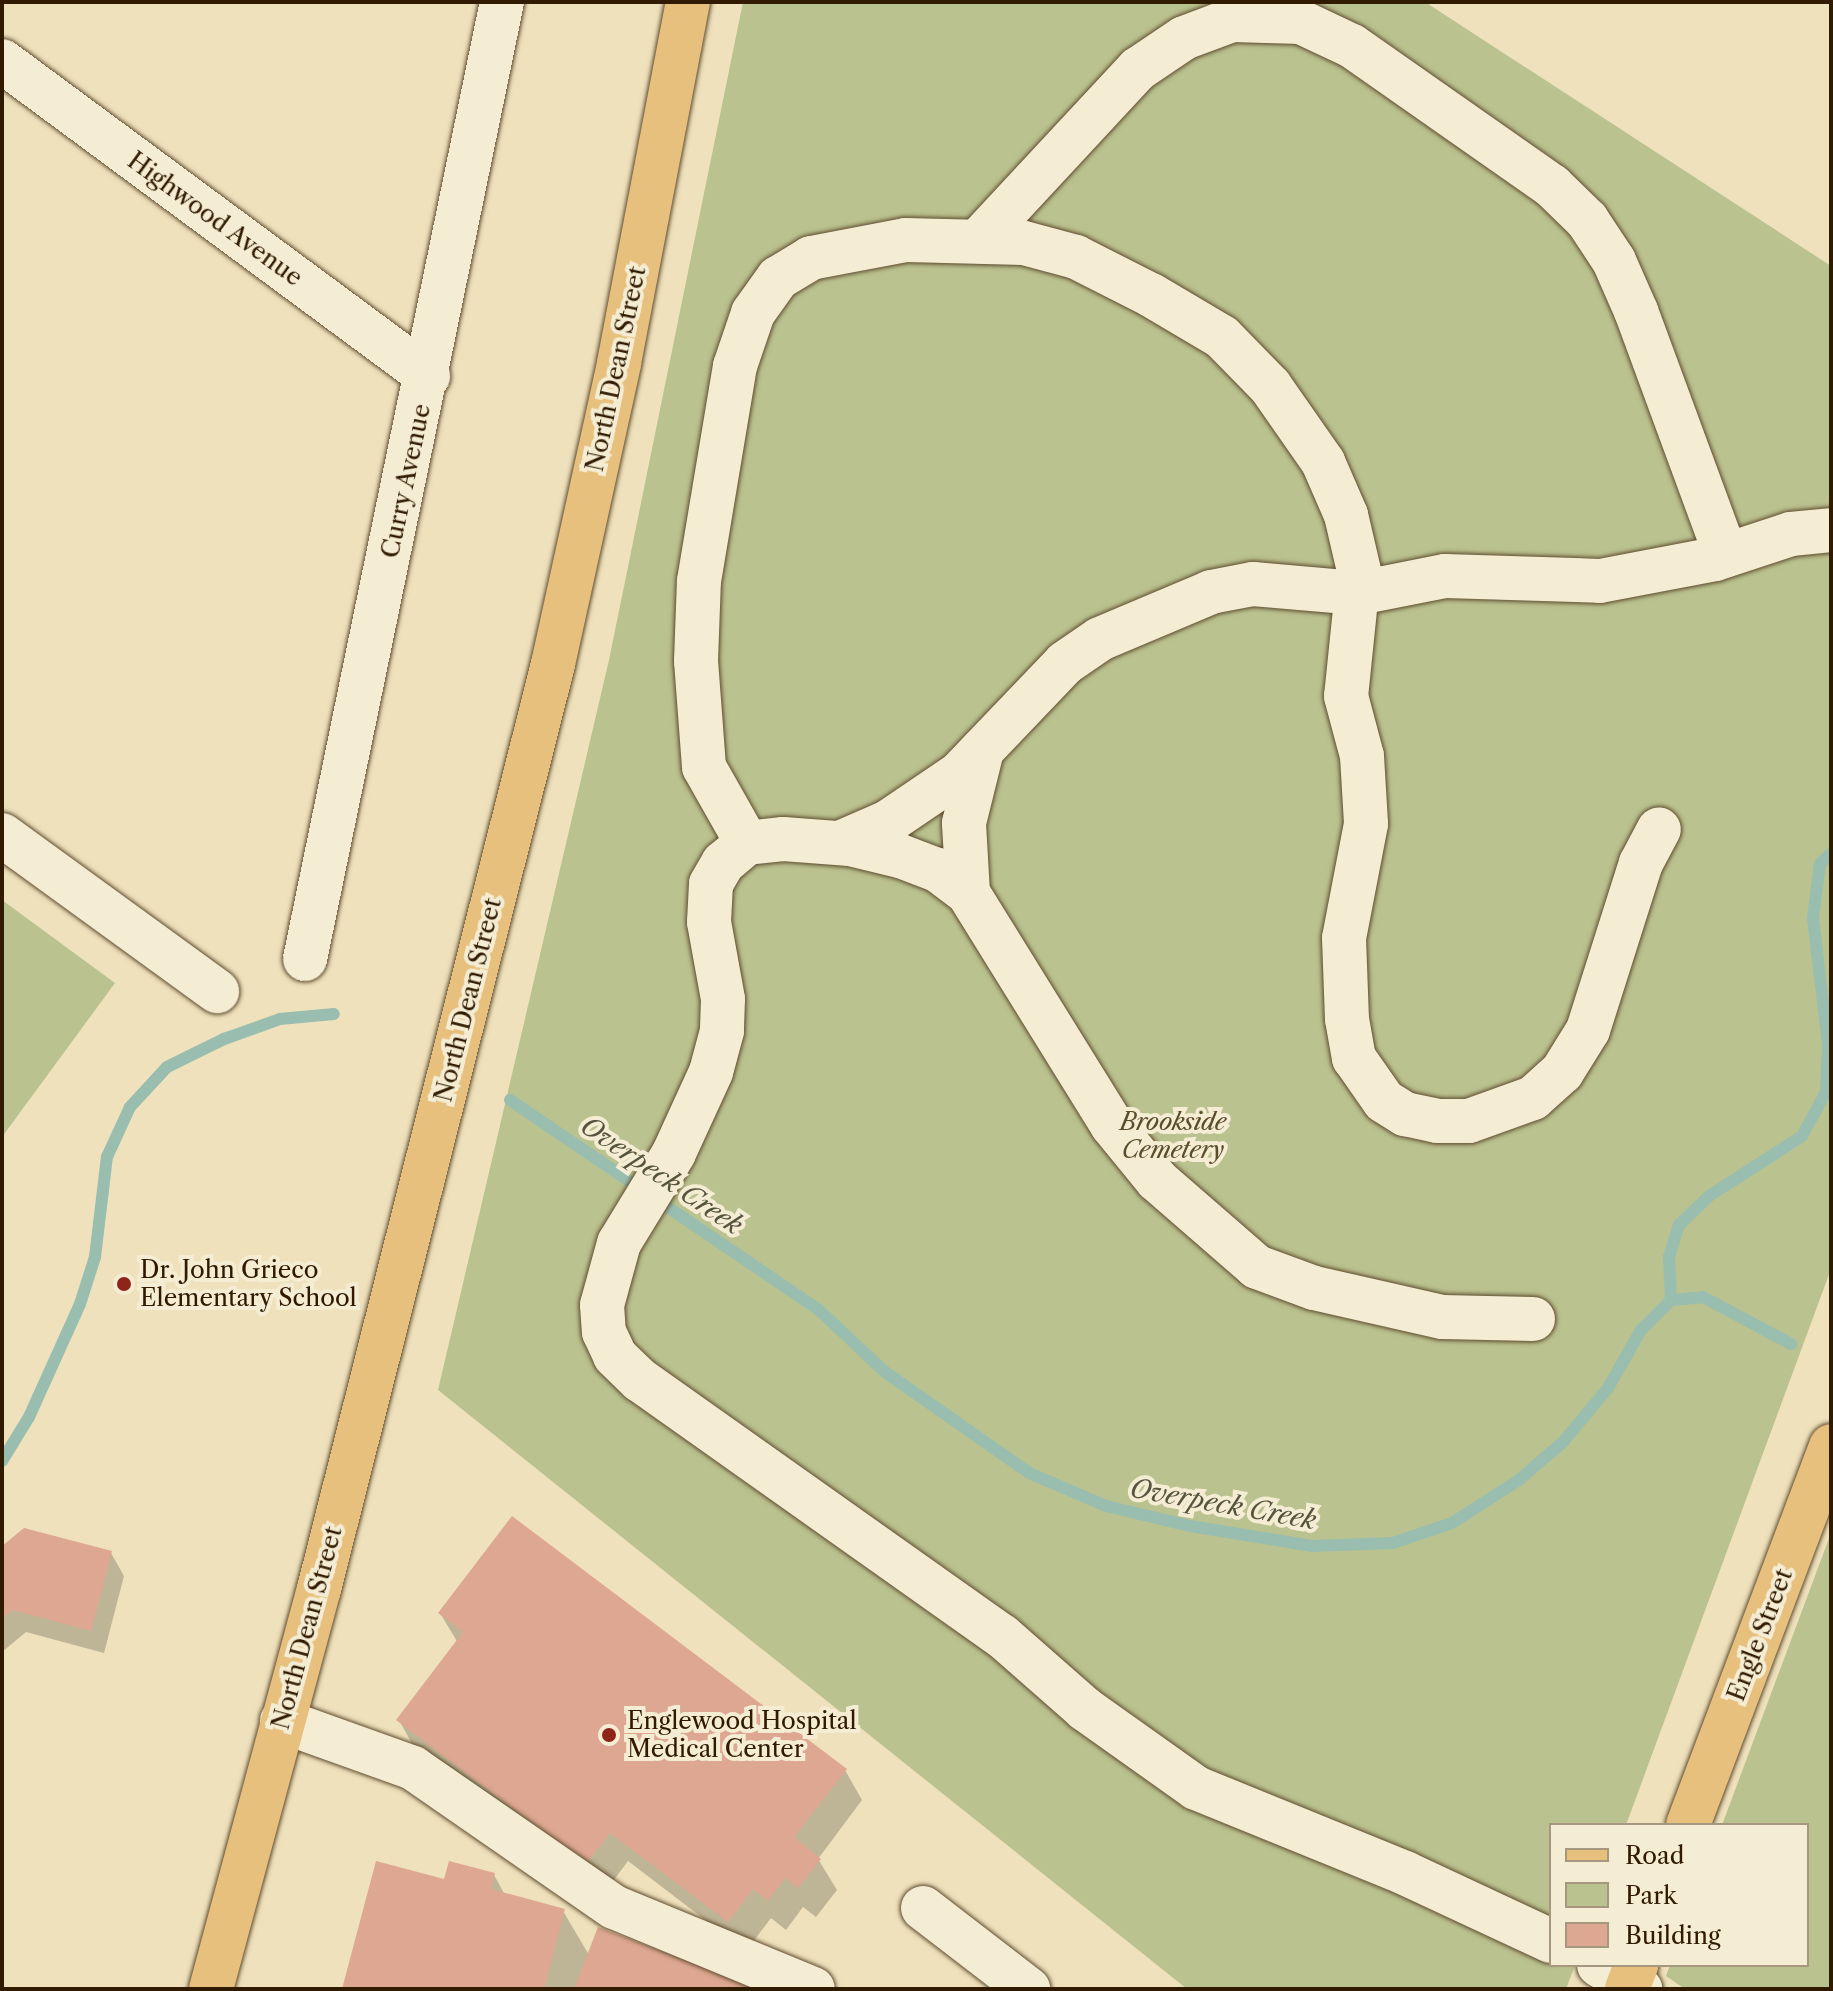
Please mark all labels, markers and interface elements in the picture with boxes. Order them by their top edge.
street label: Highwood Avenue [122,146,308,292]
street label: North Dean Street [580,264,652,474]
street label: Curry Avenue [375,400,437,562]
street label: North Dean Street [429,895,507,1105]
park label: Brookside Cemetery [1120,1108,1226,1164]
water label: Overpeck Creek [574,1110,748,1242]
place label: Dr. John Grieco Elementary School [140,1256,357,1312]
marker: Dr. John Grieco Elementary School [115,1275,133,1293]
water label: Overpeck Creek [1128,1473,1318,1537]
street label: North Dean Street [266,1523,348,1733]
street label: Engle Street [1722,1565,1798,1705]
place label: Englewood Hospital Medical Center [627,1707,857,1763]
marker: Englewood Hospital Medical Center [598,1724,620,1746]
legend [1549,1823,1809,1967]
text: Road [1625,1841,1684,1870]
text: Park [1625,1881,1677,1910]
text: Building [1625,1921,1721,1950]

